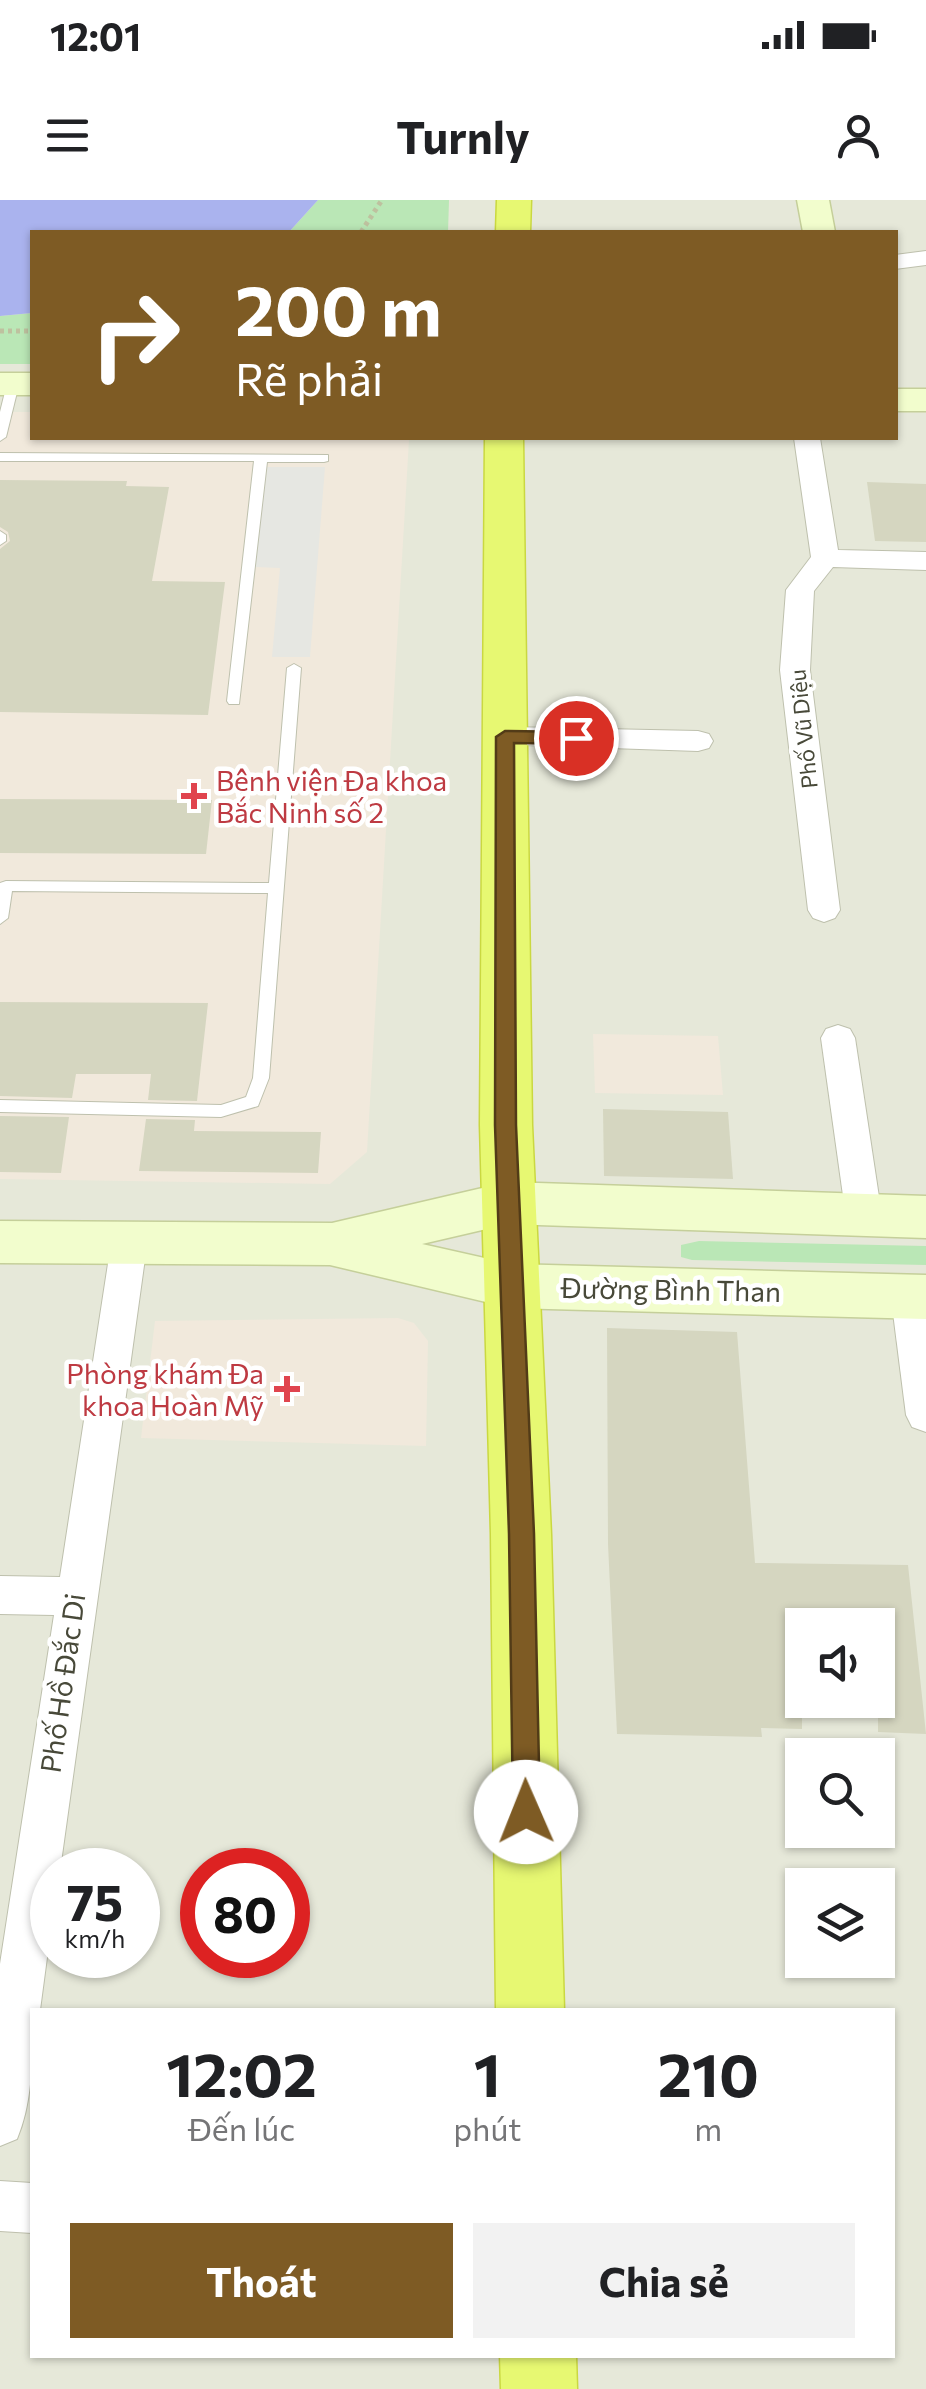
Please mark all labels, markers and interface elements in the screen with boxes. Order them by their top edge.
text: 12:01 [50,12,141,59]
icon: menu [40,108,95,163]
text: Turnly [396,108,530,163]
icon: person [831,108,886,163]
text: 200 m [235,265,442,350]
icon: right [70,270,200,400]
text: Rẽ phải [235,350,383,405]
street label: Phố Vũ Diệu [783,668,823,790]
pin [534,696,619,781]
icon: arrive [549,711,604,766]
place label: Bệnh viện Đa khoa Bắc Ninh số 2 [216,763,447,829]
marker: Bệnh viện Đa khoa Bắc Ninh số 2 [181,783,207,809]
street label: Đường Bình Than [560,1270,781,1308]
place label: Phòng khám Đa khoa Hoàn Mỹ [66,1356,264,1422]
marker: Phòng khám Đa khoa Hoàn Mỹ [274,1376,300,1402]
street label: Phố Hồ Đắc Di [33,1591,91,1775]
map controls [785,1608,895,1978]
button: sound [785,1608,895,1718]
button: search [785,1738,895,1848]
position arrow [474,1760,578,1864]
speed limit sign: 80 [180,1848,310,1978]
button: layers [785,1868,895,1978]
text: 75 [67,1870,123,1931]
text: km/h [65,1923,125,1953]
text: 12:02 [166,2036,317,2109]
text: 1 [474,2036,501,2109]
text: 210 [658,2036,759,2109]
text: Đến lúc [188,2108,295,2148]
text: phút [453,2108,521,2148]
text: m [694,2108,722,2148]
button: Thoát [70,2223,453,2338]
button: Chia sẻ [473,2223,855,2338]

